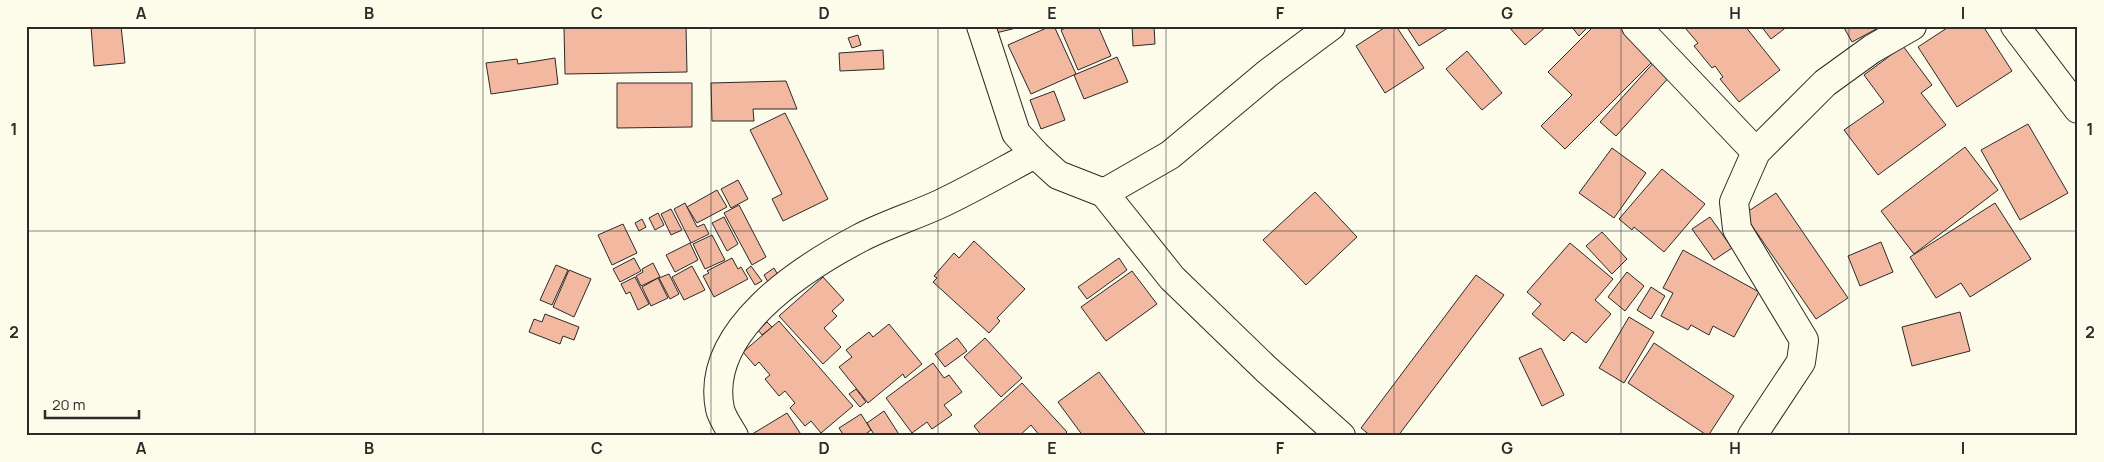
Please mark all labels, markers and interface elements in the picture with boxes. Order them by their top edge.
text: A [136,2,147,24]
text: B [364,2,374,24]
text: C [591,2,603,24]
text: D [818,2,830,24]
text: E [1047,2,1057,24]
text: F [1276,2,1285,24]
text: G [1501,2,1513,24]
text: H [1729,2,1741,24]
text: I [1961,2,1965,24]
text: 1 [10,118,18,140]
text: 1 [2086,118,2094,140]
text: 2 [9,321,19,343]
text: 2 [2085,321,2095,343]
scale bar [45,387,139,419]
text: 20 m [52,394,85,415]
text: A [136,437,147,459]
text: B [364,437,374,459]
text: C [591,437,603,459]
text: D [818,437,830,459]
text: E [1047,437,1057,459]
text: F [1276,437,1285,459]
text: G [1501,437,1513,459]
text: H [1729,437,1741,459]
text: I [1961,437,1965,459]

